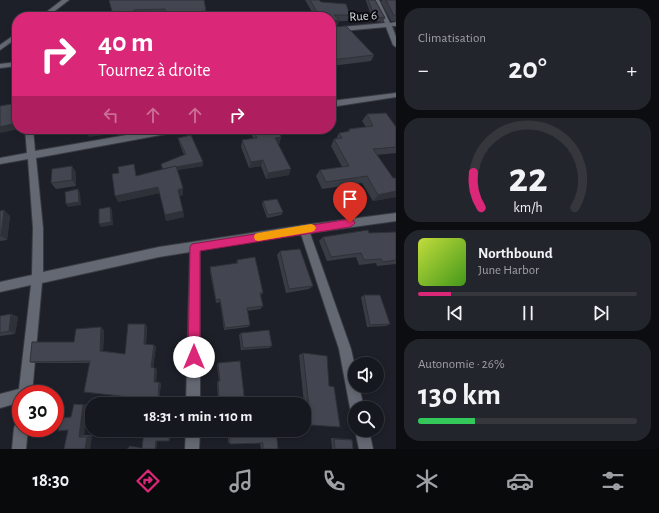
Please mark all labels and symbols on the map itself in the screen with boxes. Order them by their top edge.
street label: Rue 6 [349,9,377,24]
pin [333,182,367,223]
position arrow [173,336,215,378]
speed limit sign: 30 [12,385,64,437]

